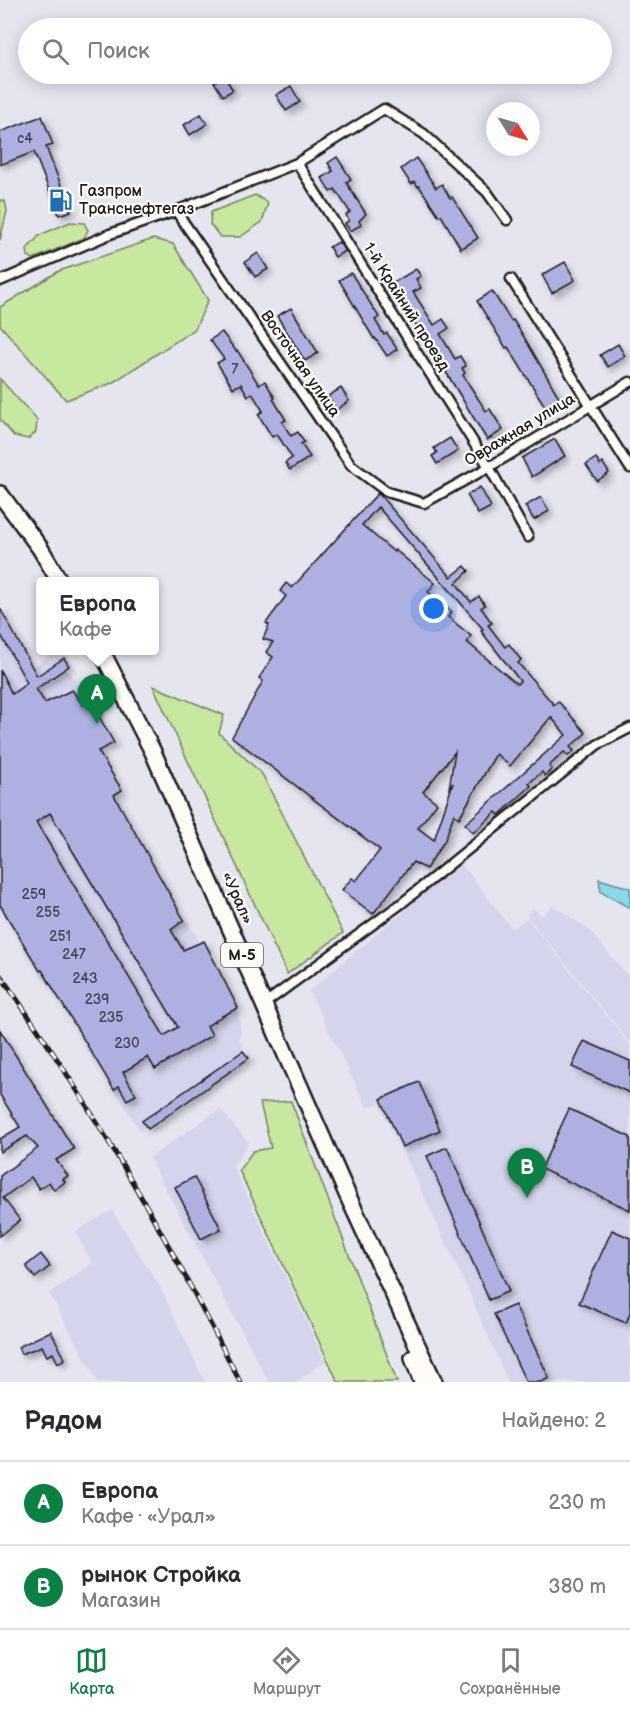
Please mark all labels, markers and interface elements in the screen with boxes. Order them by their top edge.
search box [18,18,612,84]
icon: search [39,35,72,68]
text: Поиск [87,38,150,65]
north arrow [486,102,540,156]
house number: с4 [17,130,33,147]
place label: Газпром Транснефтегаз [79,182,194,219]
fuel station icon: Газпром Транснефтегаз [48,187,74,213]
street label: 1-й Крайний проезд [359,239,453,375]
street label: Восточная улица [256,307,344,422]
house number: 7 [232,361,239,378]
street label: Овражная улица [461,389,579,470]
popup [36,577,159,655]
text: Европа [59,591,136,618]
your location [419,594,448,623]
text: Кафе [59,618,112,642]
pin: A [78,674,116,724]
street label: «Урал» [217,869,257,927]
house number: 259 [22,886,46,903]
house number: 255 [36,904,60,921]
house number: 251 [49,928,71,945]
road number: М-5 [221,943,263,967]
house number: 247 [62,946,86,963]
house number: 243 [72,970,98,987]
house number: 239 [85,991,109,1008]
house number: 235 [99,1009,123,1026]
house number: 230 [115,1035,139,1052]
pin: B [508,1148,546,1198]
text: Рядом [24,1406,102,1437]
text: Найдено: 2 [502,1409,606,1433]
text: Европа [81,1478,158,1505]
text: A [37,1491,50,1515]
text: 230 m [549,1491,606,1515]
text: Кафе · «Урал» [81,1505,216,1529]
text: рынок Стройка [81,1562,241,1589]
text: B [36,1575,51,1599]
text: 380 m [548,1575,606,1599]
text: Магазин [81,1589,161,1613]
tab: Карта [69,1644,114,1699]
tab: Маршрут [253,1644,321,1699]
tab: Сохранённые [460,1644,561,1699]

